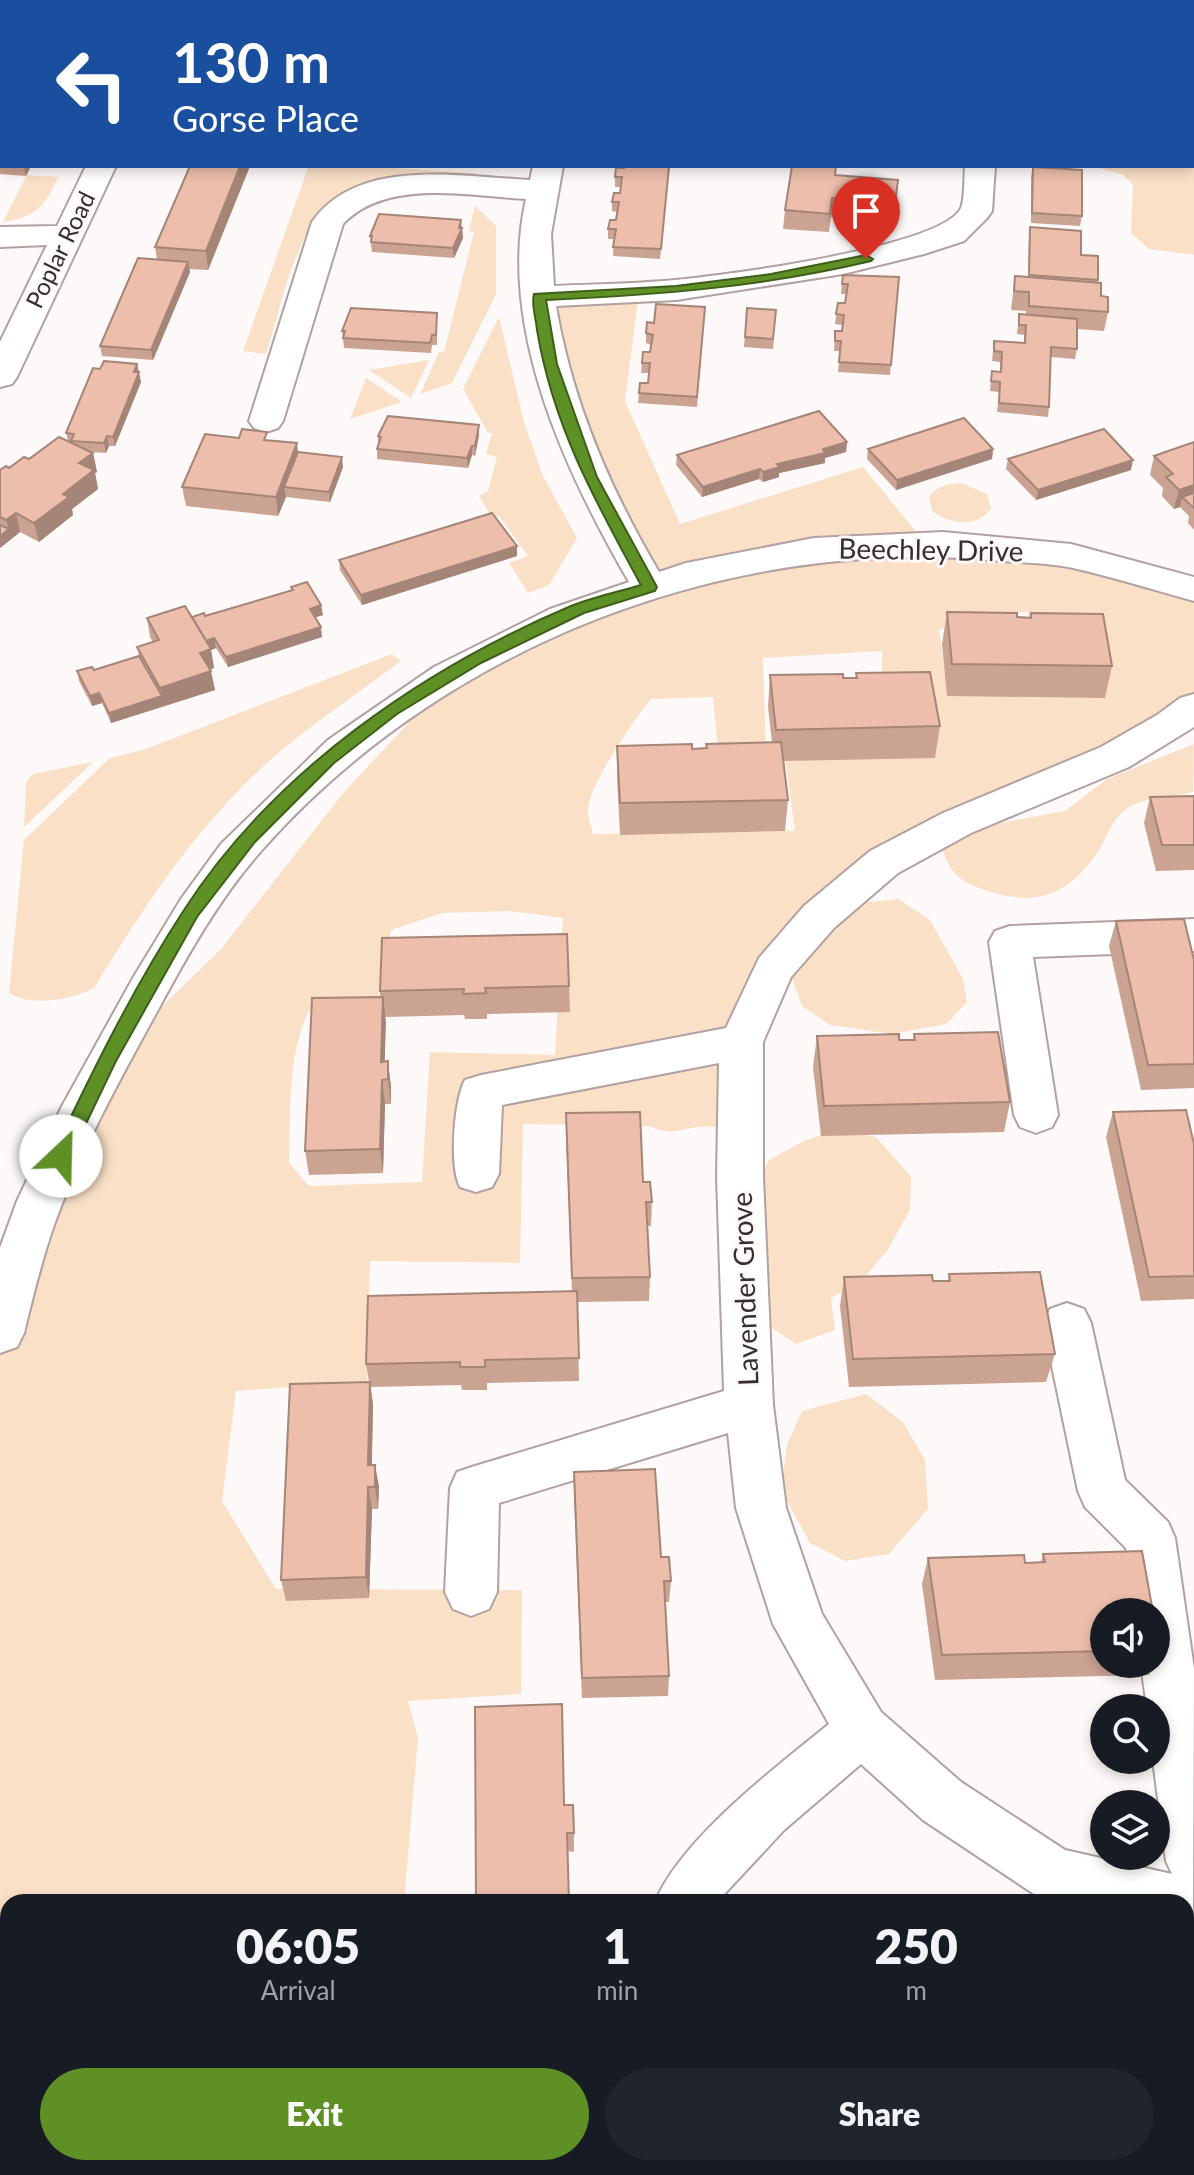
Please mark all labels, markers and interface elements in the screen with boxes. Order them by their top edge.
text: 130 m [172,28,330,95]
icon: left [40,32,144,136]
text: Gorse Place [172,96,359,140]
pin [832,177,900,259]
street label: Poplar Road [19,186,100,312]
icon: arrive [844,189,888,233]
street label: Beechley Drive [838,530,1024,568]
position arrow [19,1114,103,1198]
street label: Lavender Grove [724,1192,764,1387]
map controls [1090,1598,1170,1870]
button: sound [1090,1598,1170,1678]
button: search [1090,1694,1170,1774]
button: layers [1090,1790,1170,1870]
text: 06:05 [236,1917,360,1974]
text: 1 [603,1917,631,1974]
text: 250 [874,1917,958,1974]
text: Arrival [261,1974,336,2006]
text: min [596,1974,638,2006]
text: m [905,1974,927,2006]
button: Exit [40,2068,589,2160]
button: Share [605,2068,1154,2160]

